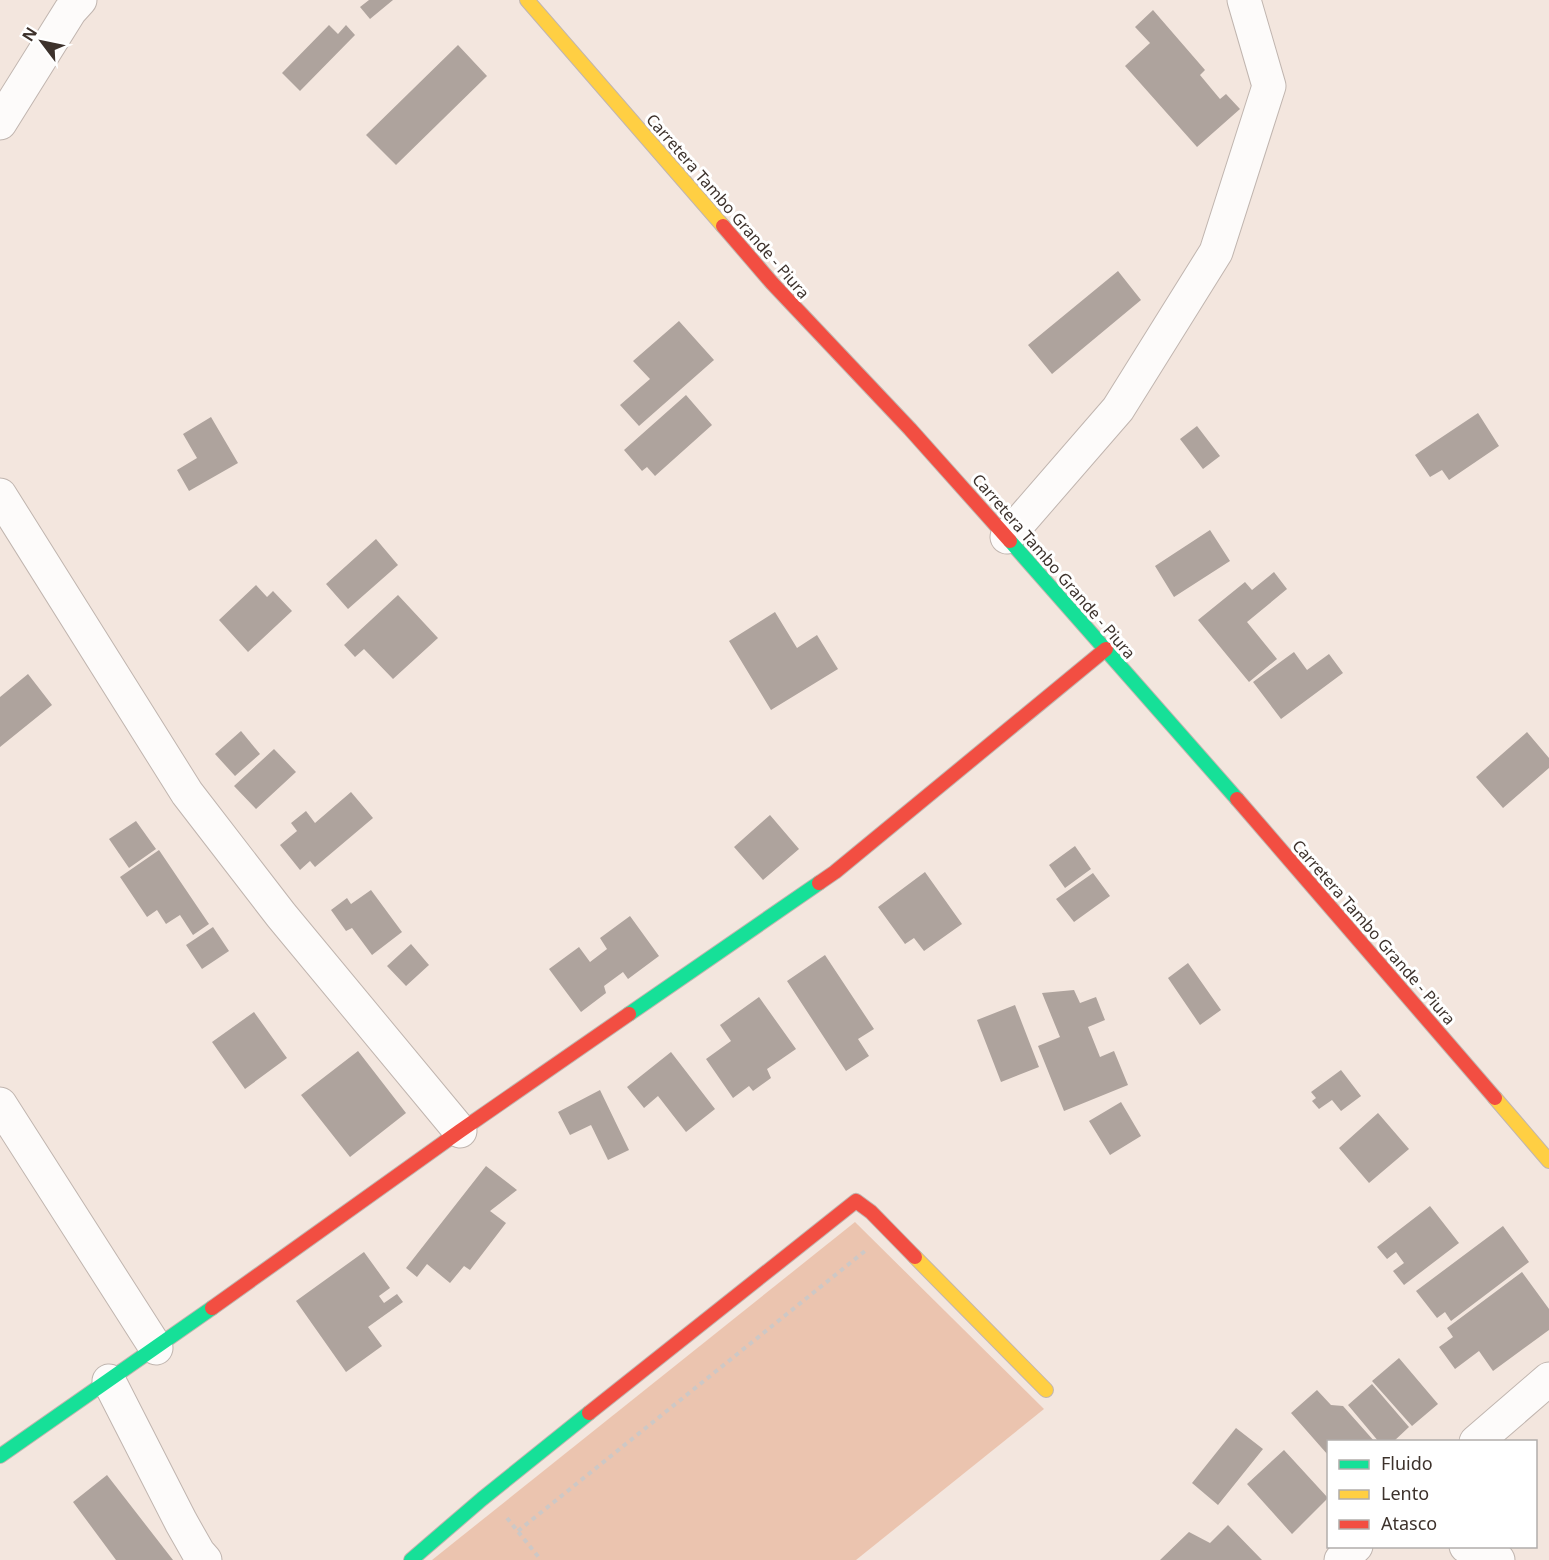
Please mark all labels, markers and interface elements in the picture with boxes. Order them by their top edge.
north arrow [12,12,72,72]
text: N [17,23,42,45]
street label: Carretera Tambo Grande - Piura [641,109,815,303]
street label: Carretera Tambo Grande - Piura [967,469,1141,663]
street label: Carretera Tambo Grande - Piura [1287,835,1461,1029]
legend [1327,1440,1537,1548]
text: Fluido [1381,1451,1433,1475]
text: Lento [1381,1481,1429,1505]
text: Atasco [1381,1511,1437,1535]

